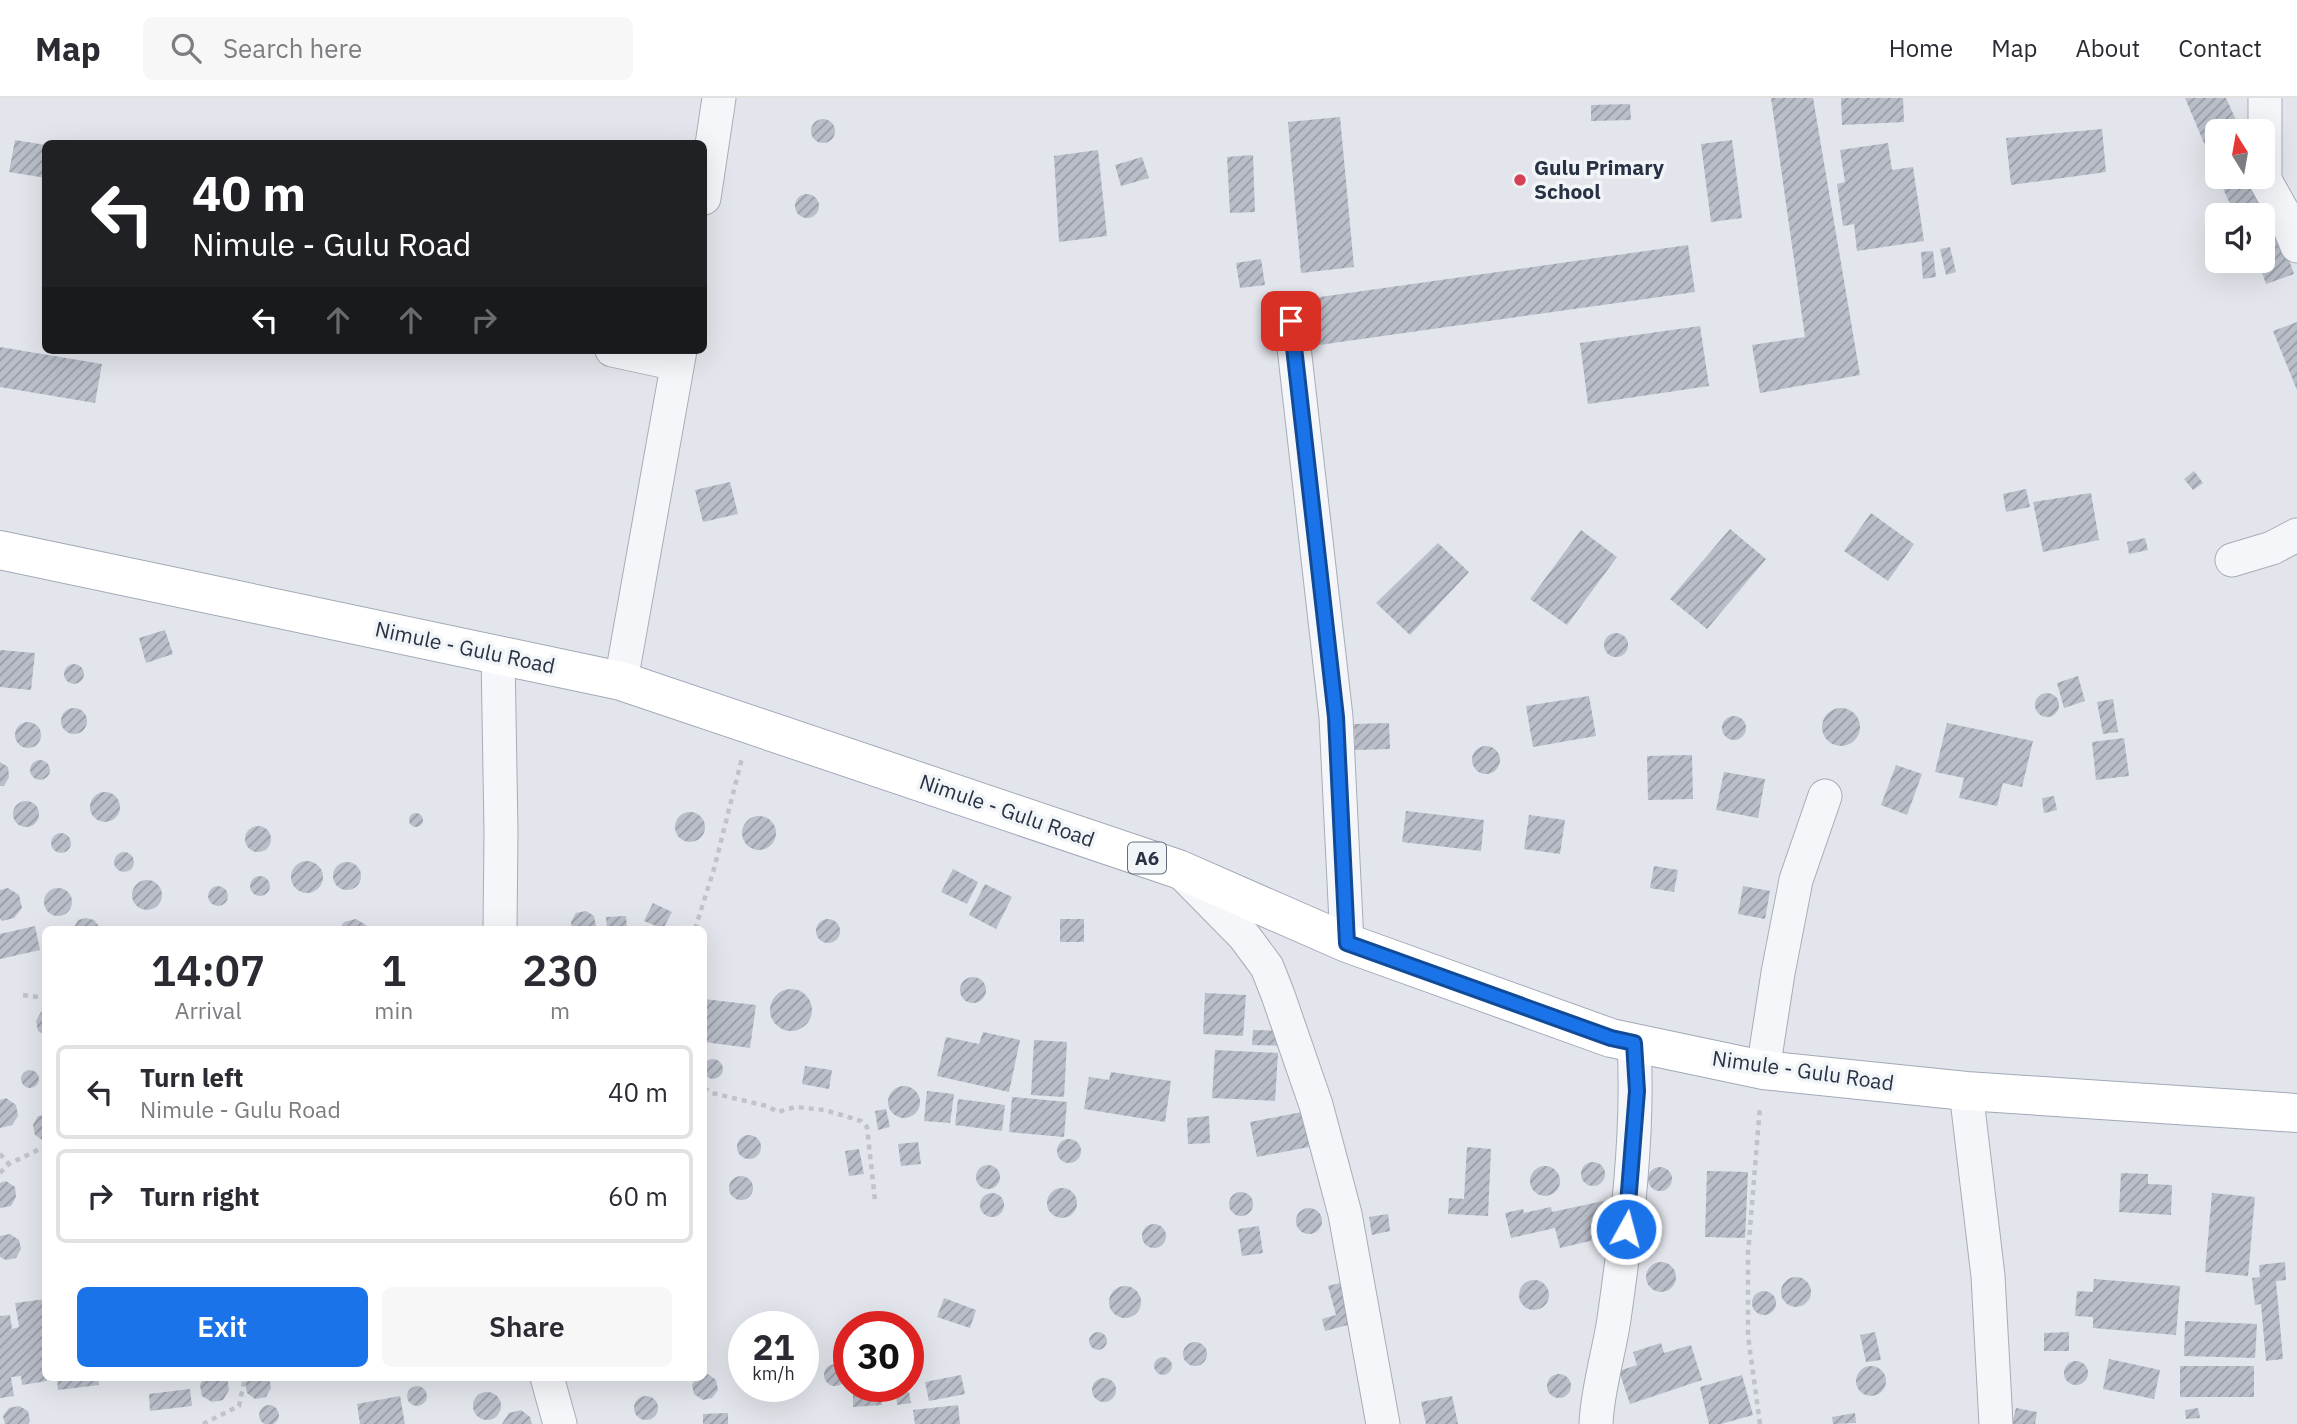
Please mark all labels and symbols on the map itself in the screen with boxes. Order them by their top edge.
north arrow [2205,119,2275,189]
place label: Gulu Primary School [1534,153,1665,205]
marker: Gulu Primary School [1512,172,1528,188]
pin [1261,291,1321,351]
street label: Nimule - Gulu Road [373,614,558,680]
street label: Nimule - Gulu Road [916,767,1099,853]
road number: A6 [1128,842,1166,874]
street label: Nimule - Gulu Road [1710,1043,1896,1097]
position arrow [1589,1192,1663,1266]
speed limit sign: 30 [833,1311,924,1402]

